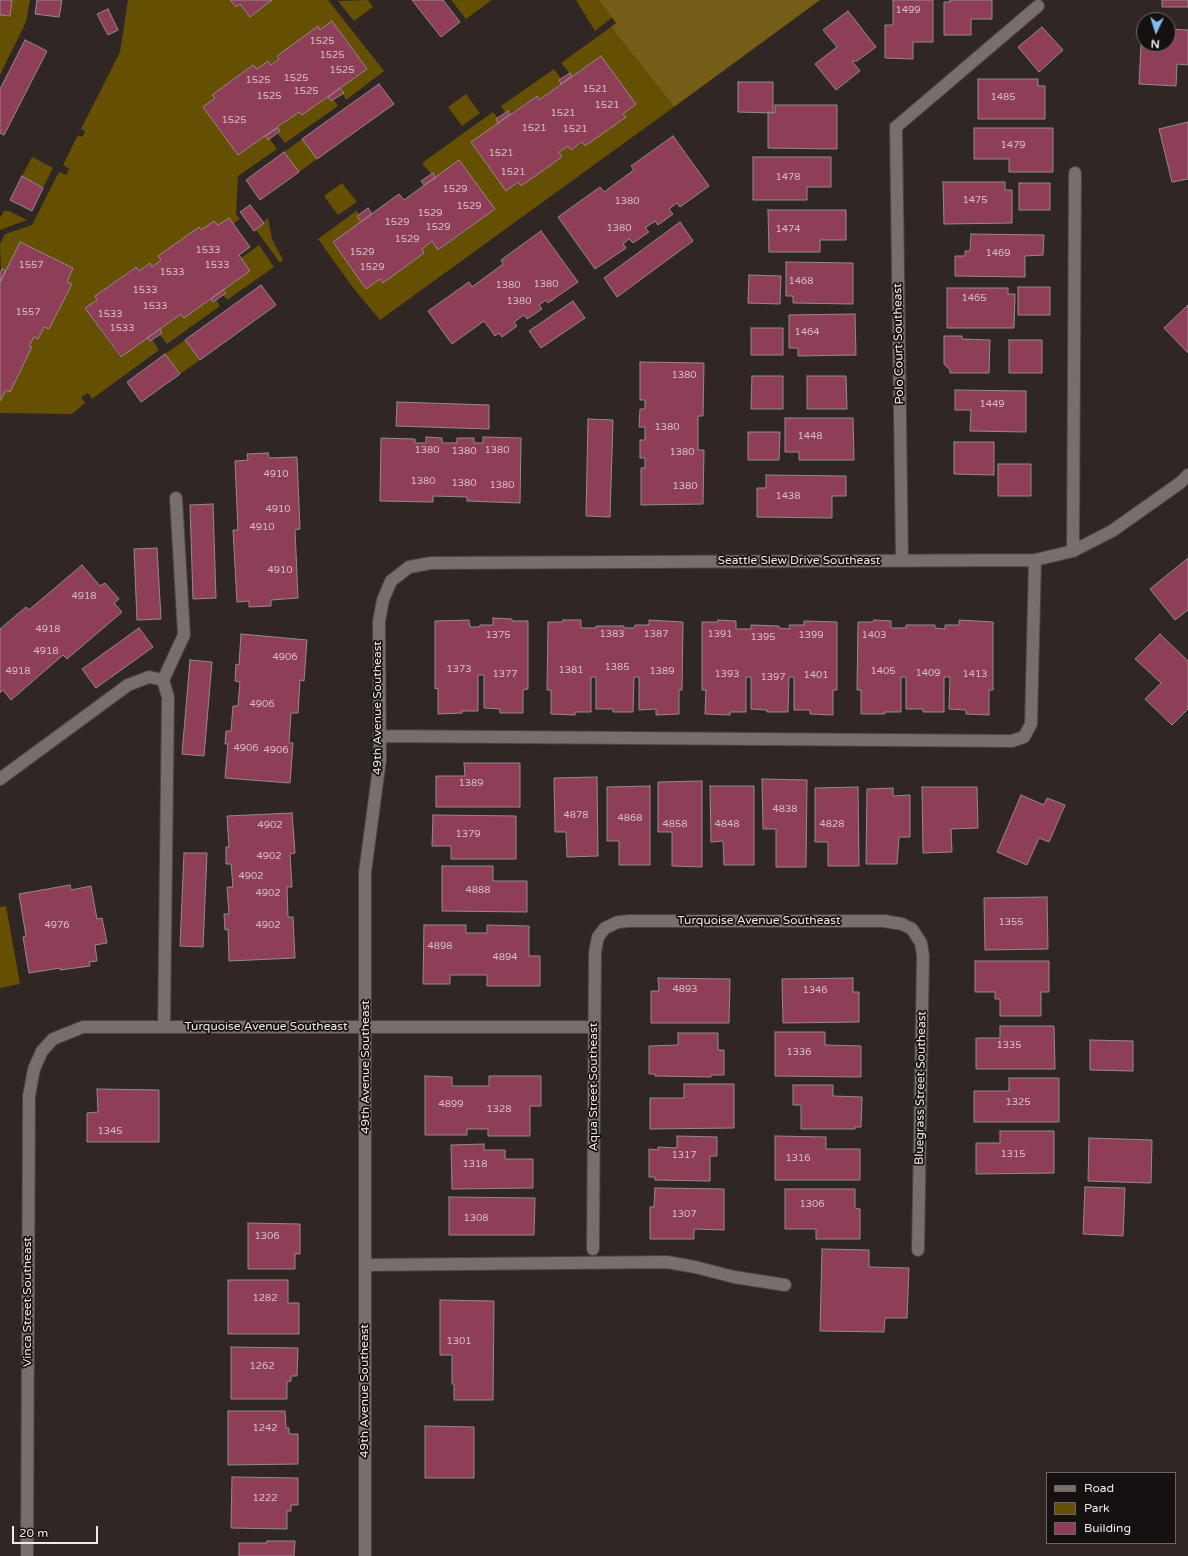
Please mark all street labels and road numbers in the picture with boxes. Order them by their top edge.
street label: Polo Court Southeast [891,283,907,405]
street label: Seattle Slew Drive Southeast [718,554,880,568]
street label: 49th Avenue Southeast [371,641,385,775]
street label: Turquoise Avenue Southeast [678,914,840,928]
street label: 49th Avenue Southeast [359,1000,373,1134]
street label: Bluegrass Street Southeast [912,1011,930,1165]
street label: Turquoise Avenue Southeast [185,1020,347,1034]
street label: Aqua Street Southeast [587,1023,601,1151]
street label: Vinca Street Southeast [21,1237,35,1367]
street label: 49th Avenue Southeast [358,1324,372,1458]

